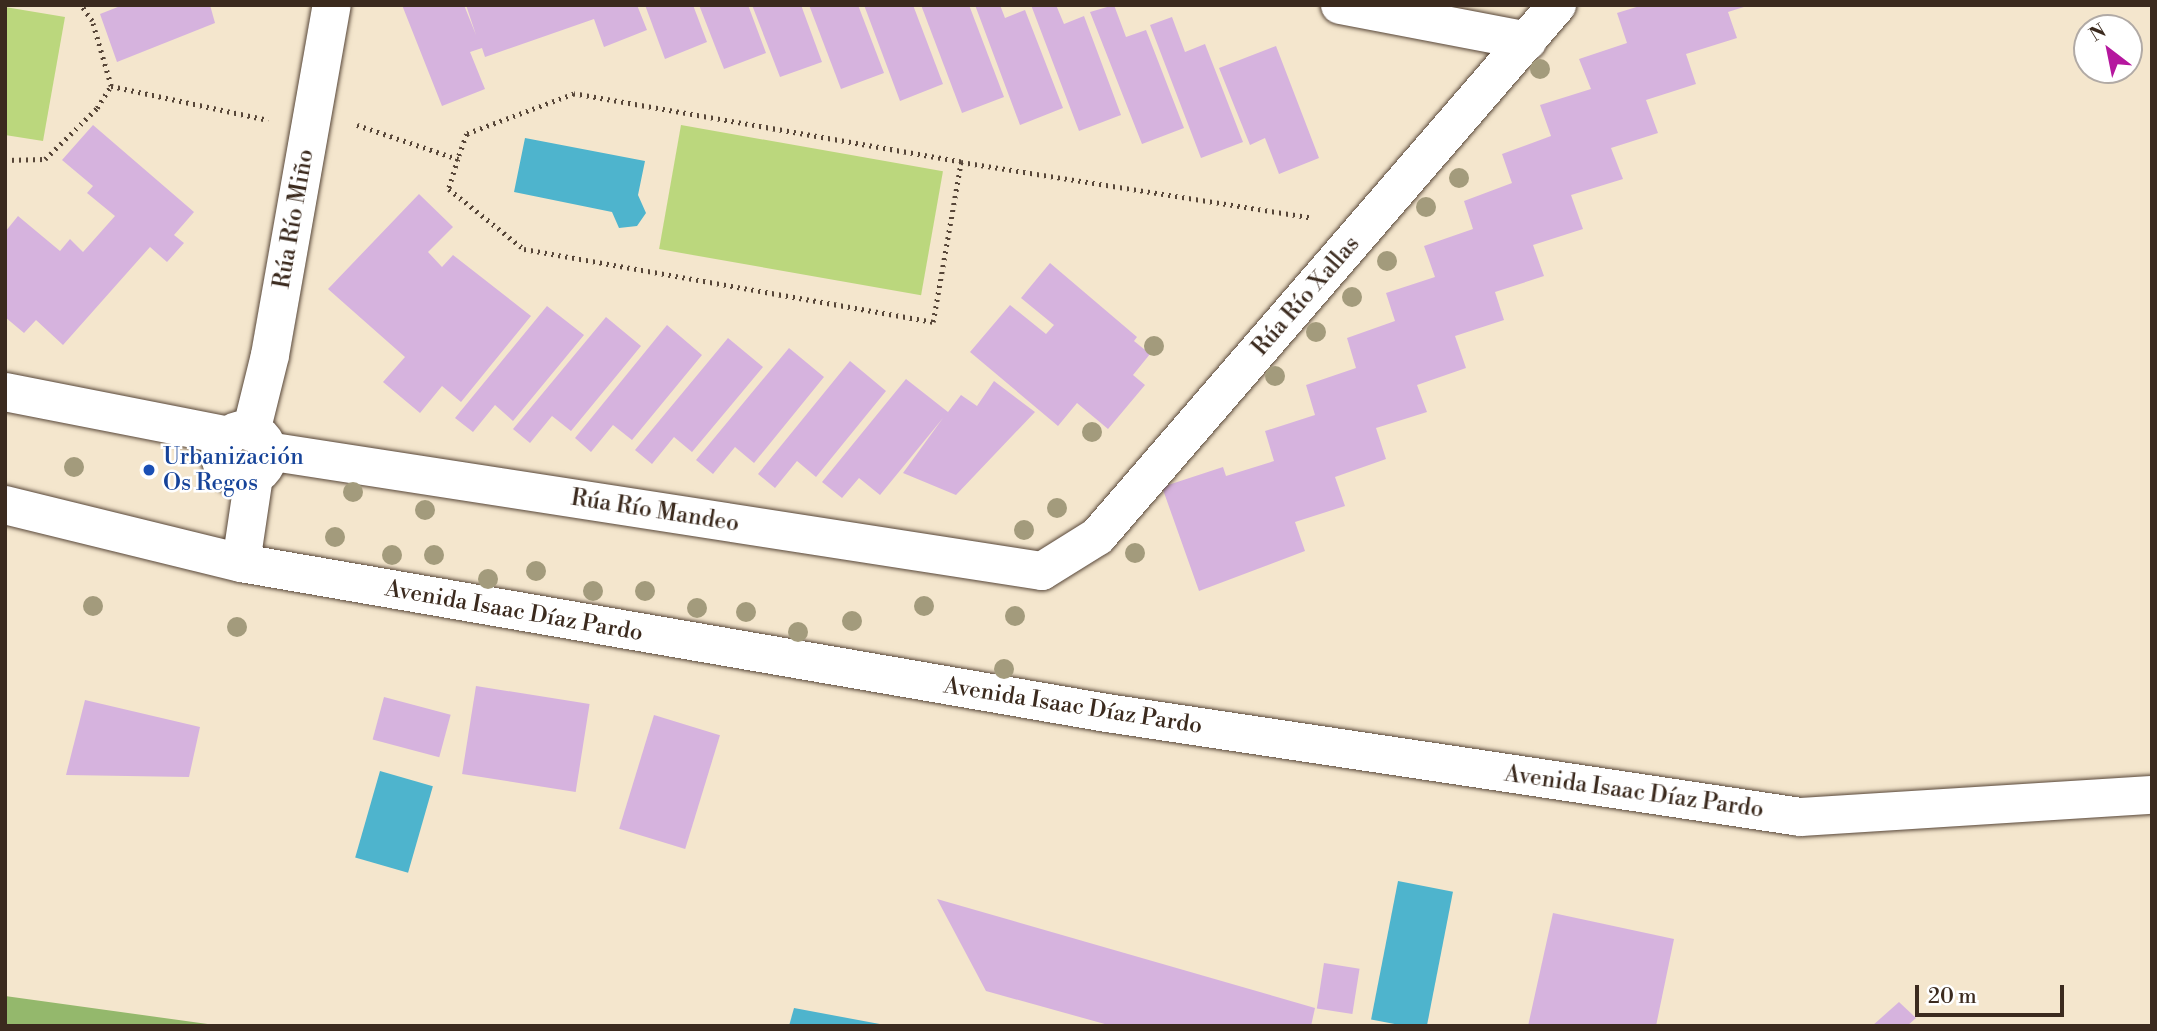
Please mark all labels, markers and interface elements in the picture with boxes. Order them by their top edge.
north arrow [2073,14,2143,84]
text: N [2085,19,2111,47]
street label: Rúa Río Miño [268,147,320,291]
street label: Rúa Río Xallas [1246,230,1366,362]
place label: Urbanización Os Regos [163,443,304,497]
marker: Urbanización Os Regos [141,462,157,478]
street label: Rúa Río Mandeo [569,484,741,538]
street label: Avenida Isaac Díaz Pardo [383,575,645,647]
street label: Avenida Isaac Díaz Pardo [942,672,1204,740]
street label: Avenida Isaac Díaz Pardo [1503,760,1765,824]
scale bar [1919,972,2068,1016]
text: 20 m [1928,984,1977,1010]

